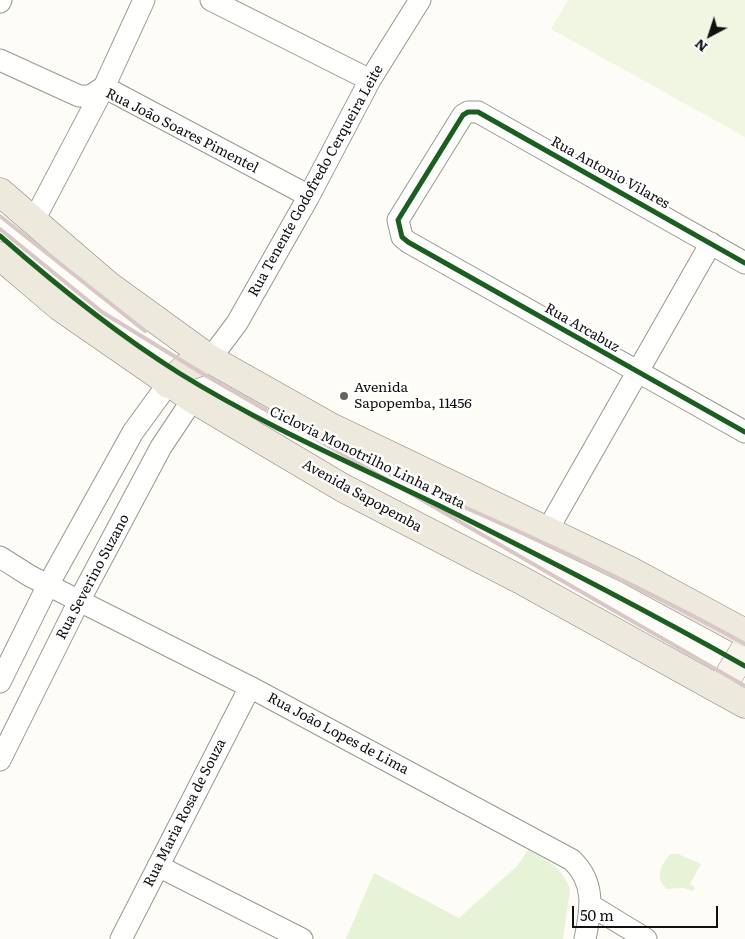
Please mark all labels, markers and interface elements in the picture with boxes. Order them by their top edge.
north arrow [685,10,735,60]
text: N [689,35,711,58]
street label: Rua Tenente Godofredo Cerqueira Leite [245,62,387,300]
street label: Rua João Soares Pimentel [103,85,261,177]
street label: Rua Antonio Vilares [548,133,672,213]
street label: Rua Arcabuz [542,300,622,356]
place label: Avenida Sapopemba, 11456 [354,380,472,412]
marker: Avenida Sapopemba, 11456 [338,390,350,402]
street label: Ciclovia Monotrilho Linha Prata [267,403,467,513]
street label: Avenida Sapopemba [299,456,425,536]
street label: Rua Severino Suzano [53,512,133,642]
street label: Rua João Lopes de Lima [264,690,412,778]
street label: Rua Maria Rosa de Souza [140,736,230,890]
scale bar [575,896,721,928]
text: 50 m [580,903,614,926]

